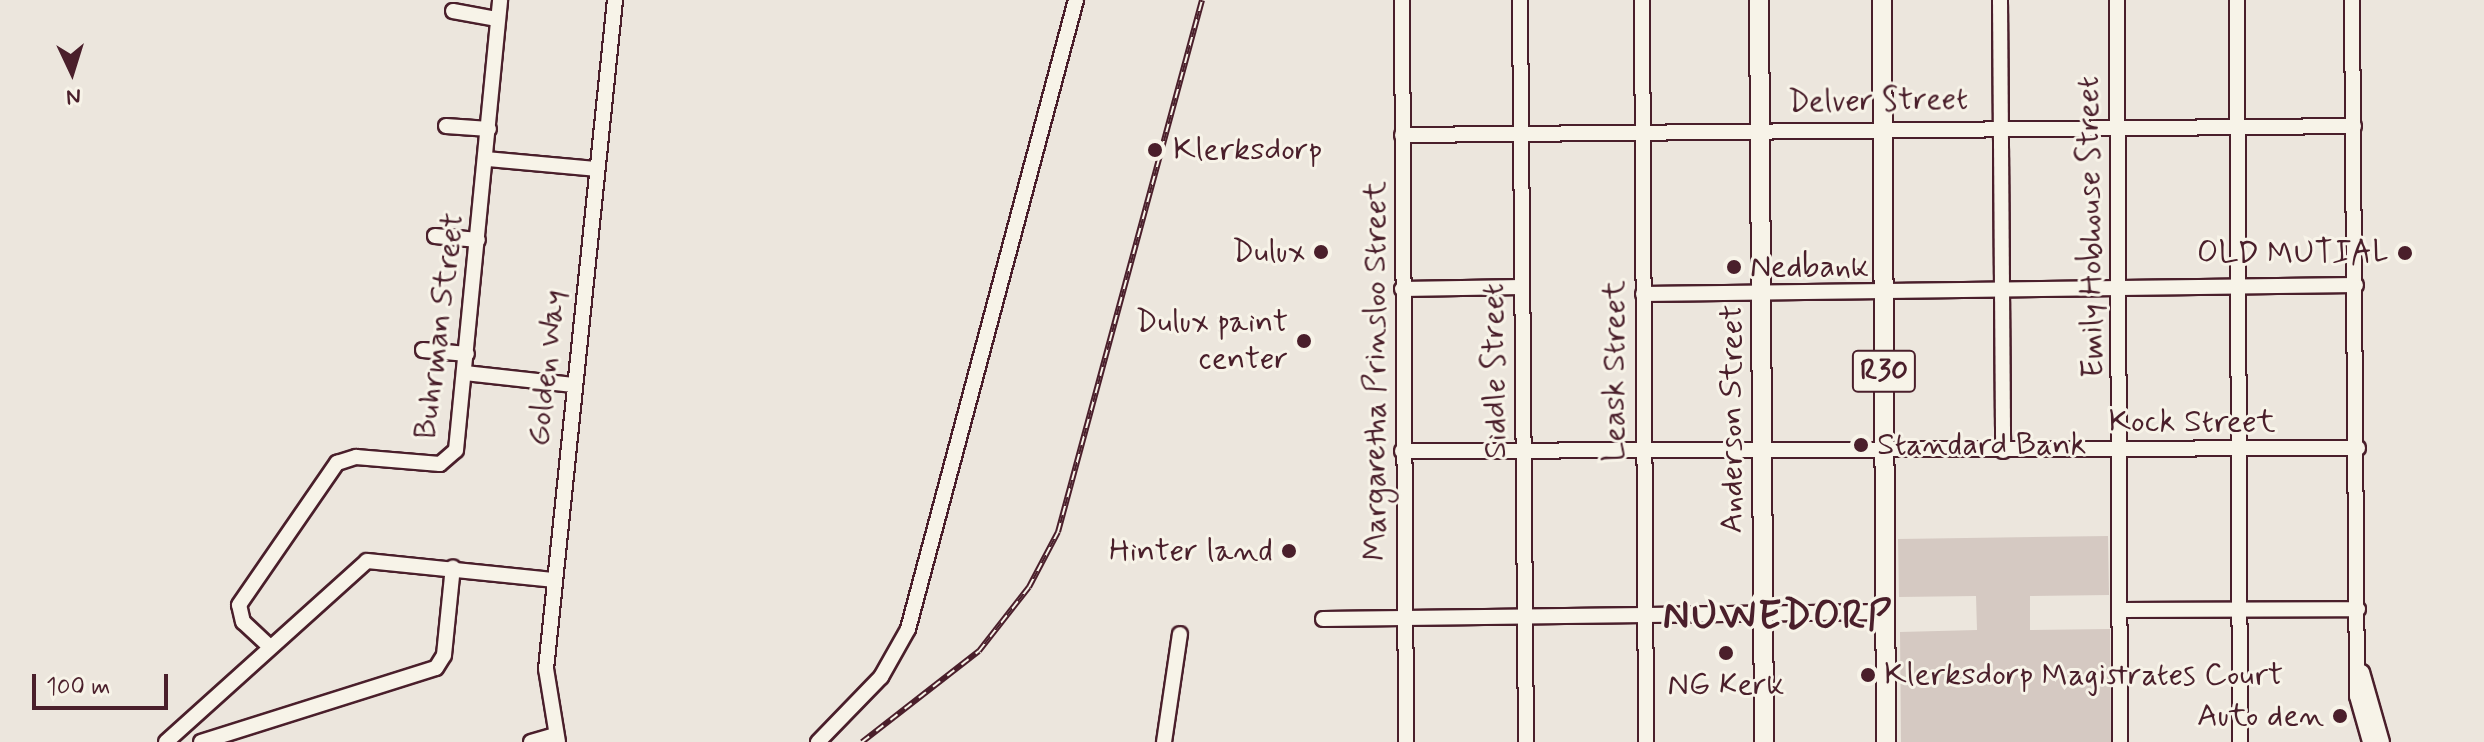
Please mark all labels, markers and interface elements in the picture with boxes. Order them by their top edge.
north arrow [32,32,112,112]
street label: Emily Hobhouse Street [2069,73,2113,381]
street label: Delver Street [1785,80,1971,122]
text: N [65,81,82,110]
place label: Klerksdorp [1173,131,1322,169]
marker: Klerksdorp [1144,139,1166,161]
street label: Margaretha Prinsloo Street [1357,181,1395,561]
street label: Buhrman Street [407,211,473,441]
place label: Dulux [1232,233,1305,271]
place label: OLD MUTIAL [2189,234,2389,272]
marker: Dulux [1312,243,1330,261]
marker: OLD MUTIAL [2396,244,2414,262]
place label: Nedbank [1750,248,1869,286]
marker: Nedbank [1725,258,1743,276]
street label: Siddle Street [1474,280,1516,462]
street label: Leask Street [1596,280,1634,462]
street label: Golden Way [520,286,574,450]
place label: Dulux paint center [1137,304,1288,379]
street label: Anderson Street [1713,305,1751,533]
marker: Dulux paint center [1295,332,1313,350]
road number: R30 [1850,345,1918,397]
street label: Kock Street [2108,403,2276,441]
place label: Standard Bank [1877,426,2086,464]
marker: Standard Bank [1852,436,1870,454]
place label: Hinter land [1116,532,1273,570]
marker: Hinter land [1280,542,1298,560]
district label: NUWEDORP [1663,593,1893,641]
marker: NG Kerk [1717,644,1735,662]
place label: Klerksdorp Magistrates Court [1884,656,2284,694]
scale bar [36,658,172,708]
place label: NG Kerk [1667,666,1785,704]
marker: Klerksdorp Magistrates Court [1859,666,1877,684]
text: 100 m [46,672,110,703]
place label: Auto den [2205,697,2324,735]
marker: Auto den [2331,707,2349,725]

